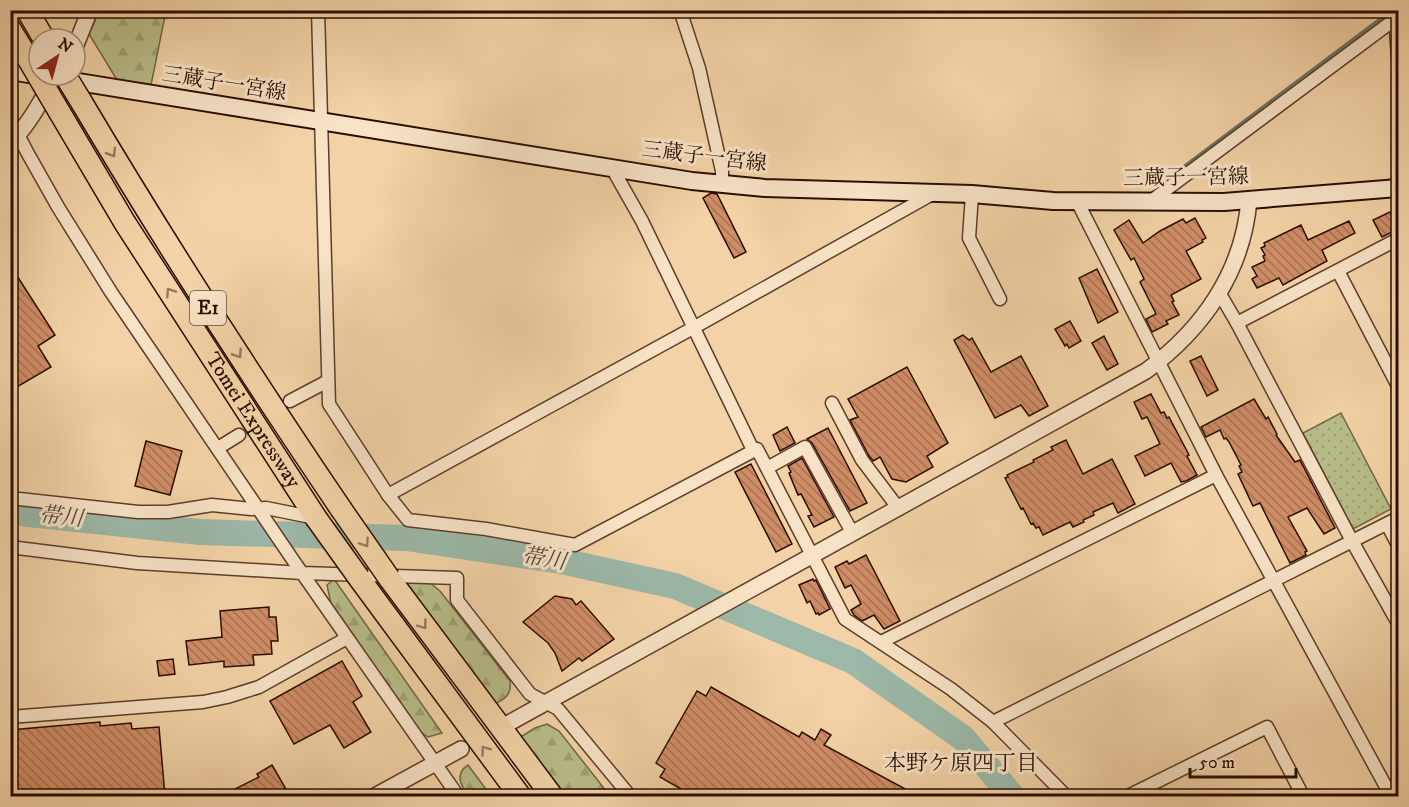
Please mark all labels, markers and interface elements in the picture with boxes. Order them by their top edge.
north arrow [27,27,87,87]
text: N [54,34,76,58]
street label: 三蔵子一宮線 [160,61,288,107]
street label: 三蔵子一宮線 [640,136,768,178]
one-way arrow [104,147,116,157]
street label: 三蔵子一宮線 [1123,164,1249,192]
one-way arrow [166,288,177,299]
road number: E1 [190,291,226,325]
street label: Tomei Expressway [199,348,307,494]
one-way arrow [230,348,242,358]
water label: 帯川 [38,501,86,533]
one-way arrow [358,537,369,548]
water label: 帯川 [520,542,570,576]
one-way arrow [416,619,427,630]
scale bar [1190,741,1296,779]
one-way arrow [481,745,492,756]
district label: 本野ケ原四丁目 [884,750,1038,777]
text: 50 m [1199,752,1235,774]

